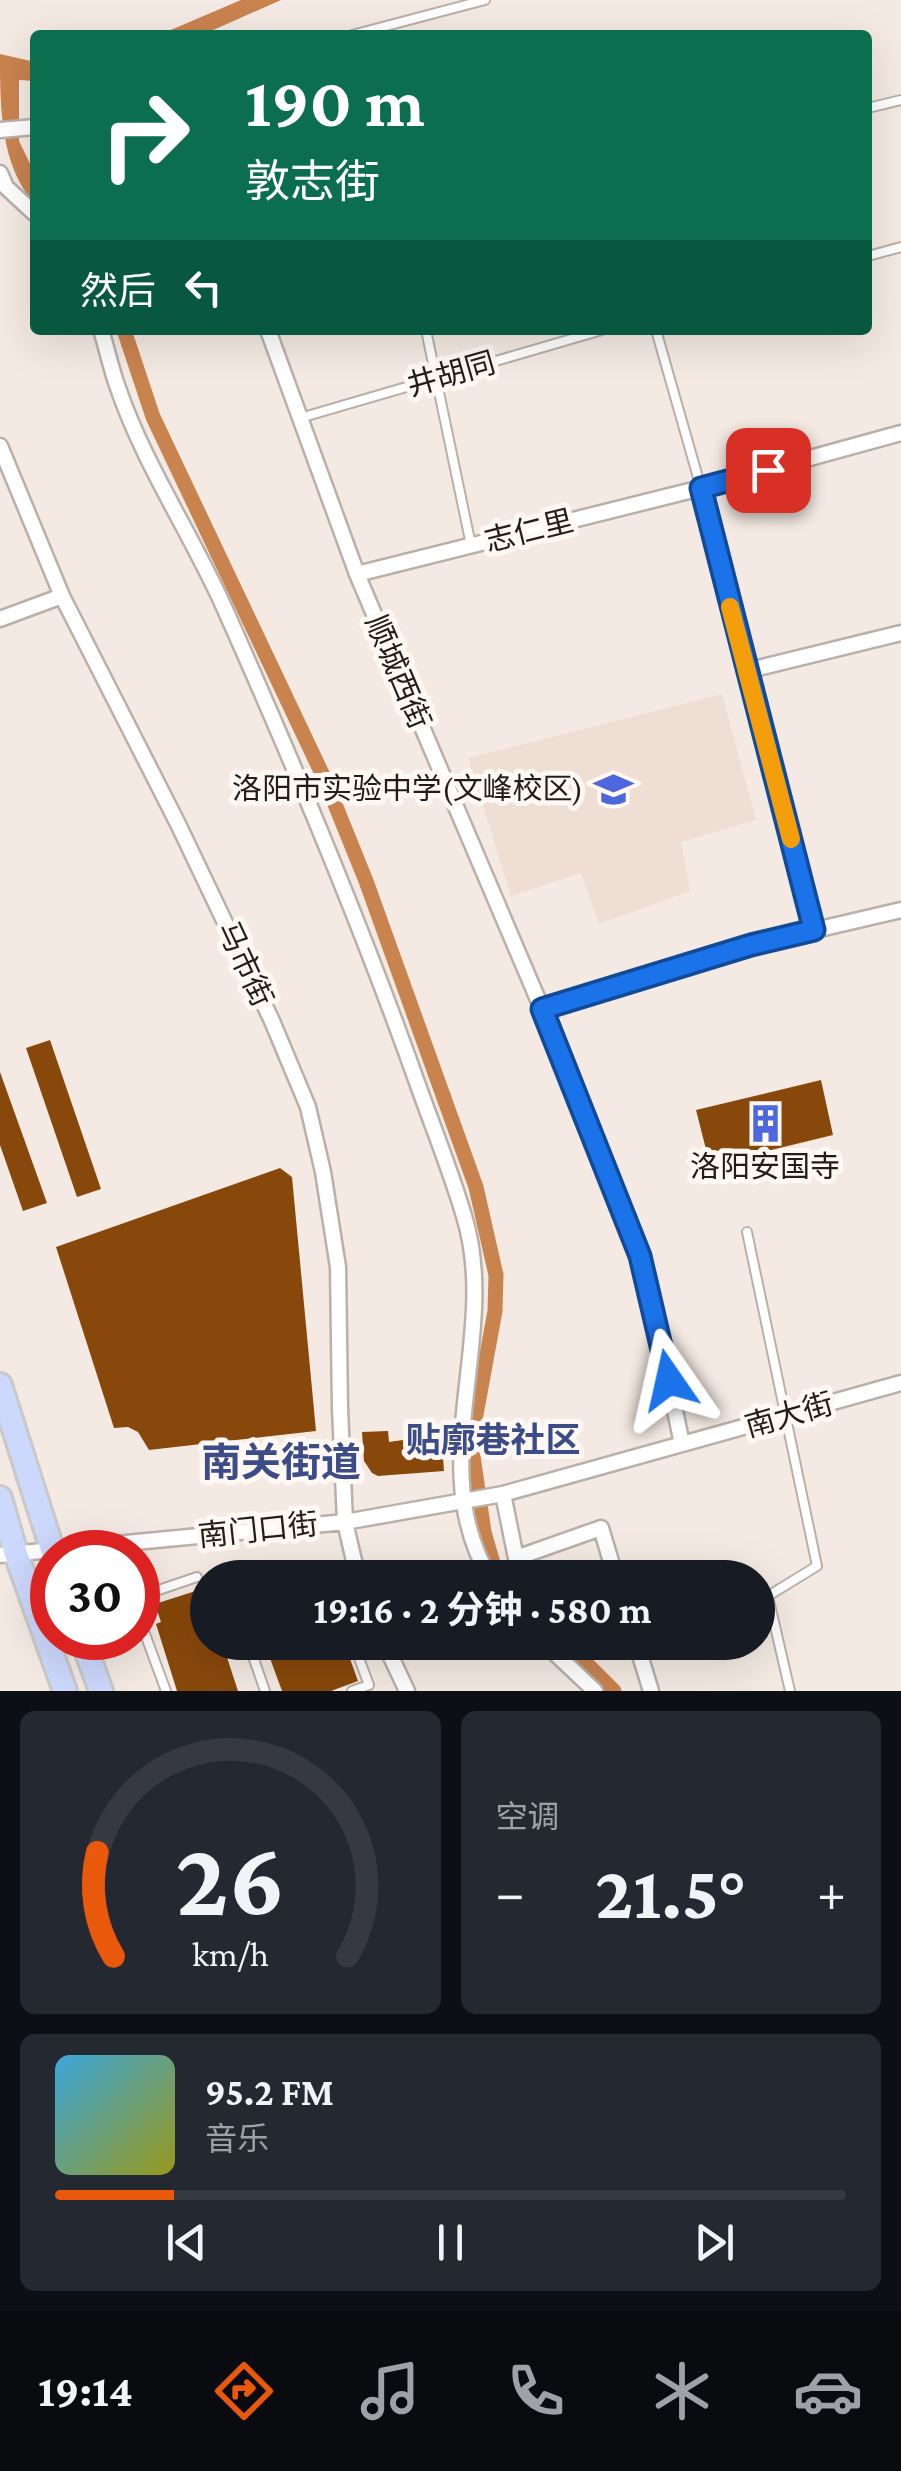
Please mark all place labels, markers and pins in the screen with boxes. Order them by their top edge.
pin [726,428,811,513]
school or university icon: 洛阳市实验中学(文峰校区) [592,768,634,810]
place label: 洛阳市实验中学(文峰校区) [232,772,583,806]
building icon: 洛阳安国寺 [744,1102,786,1144]
place label: 洛阳安国寺 [690,1150,840,1183]

